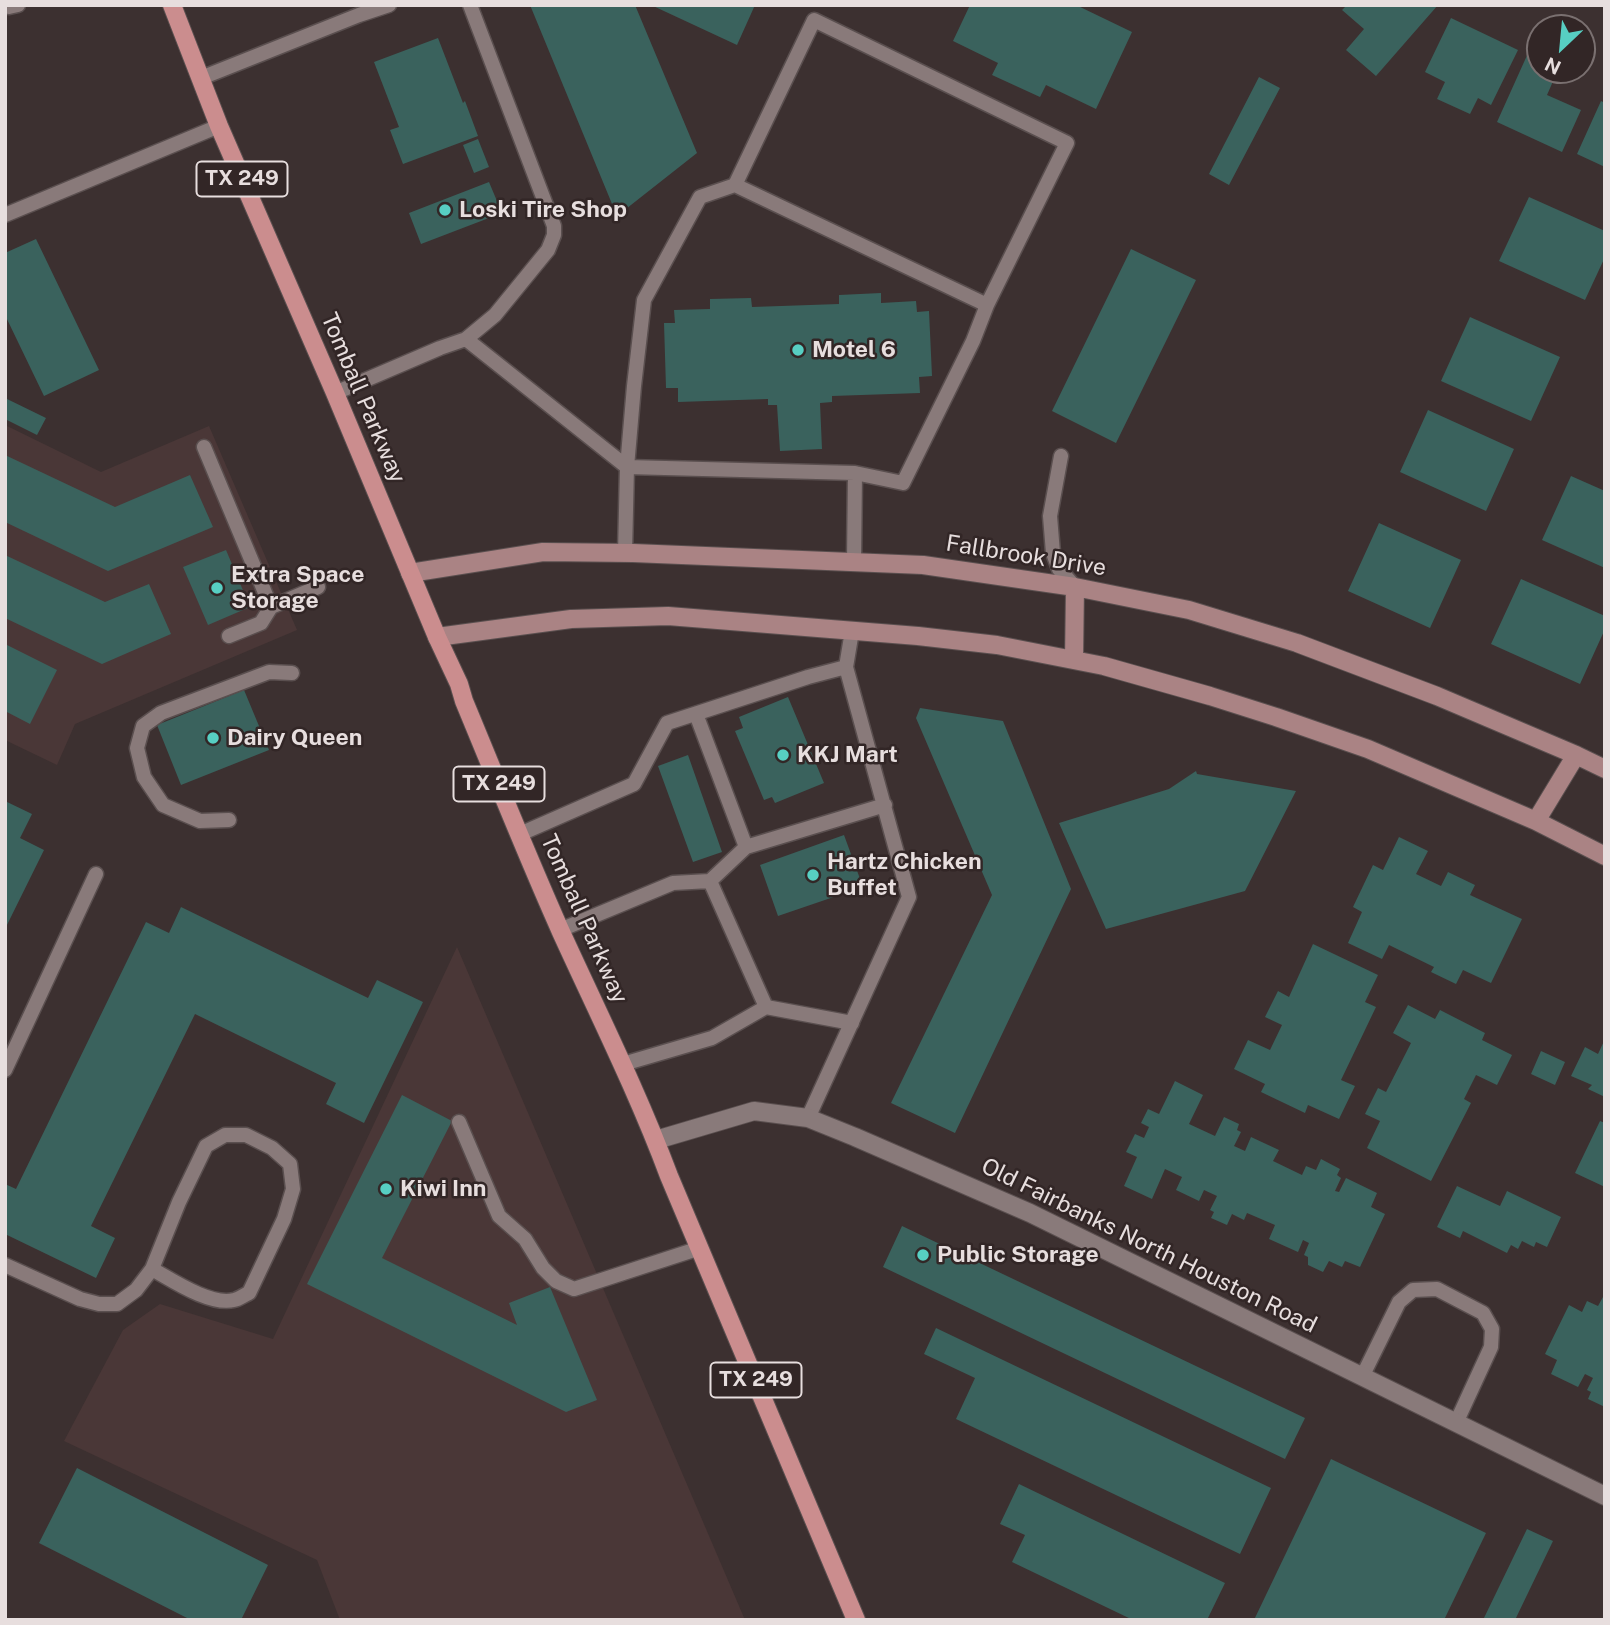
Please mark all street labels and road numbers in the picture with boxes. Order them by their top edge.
road number: TX 249 [196,162,288,196]
street label: Tomball Parkway [315,309,411,487]
street label: Fallbrook Drive [944,530,1108,582]
road number: TX 249 [454,766,544,802]
street label: Tomball Parkway [534,830,634,1008]
street label: Old Fairbanks North Houston Road [977,1153,1321,1339]
road number: TX 249 [710,1362,802,1398]

